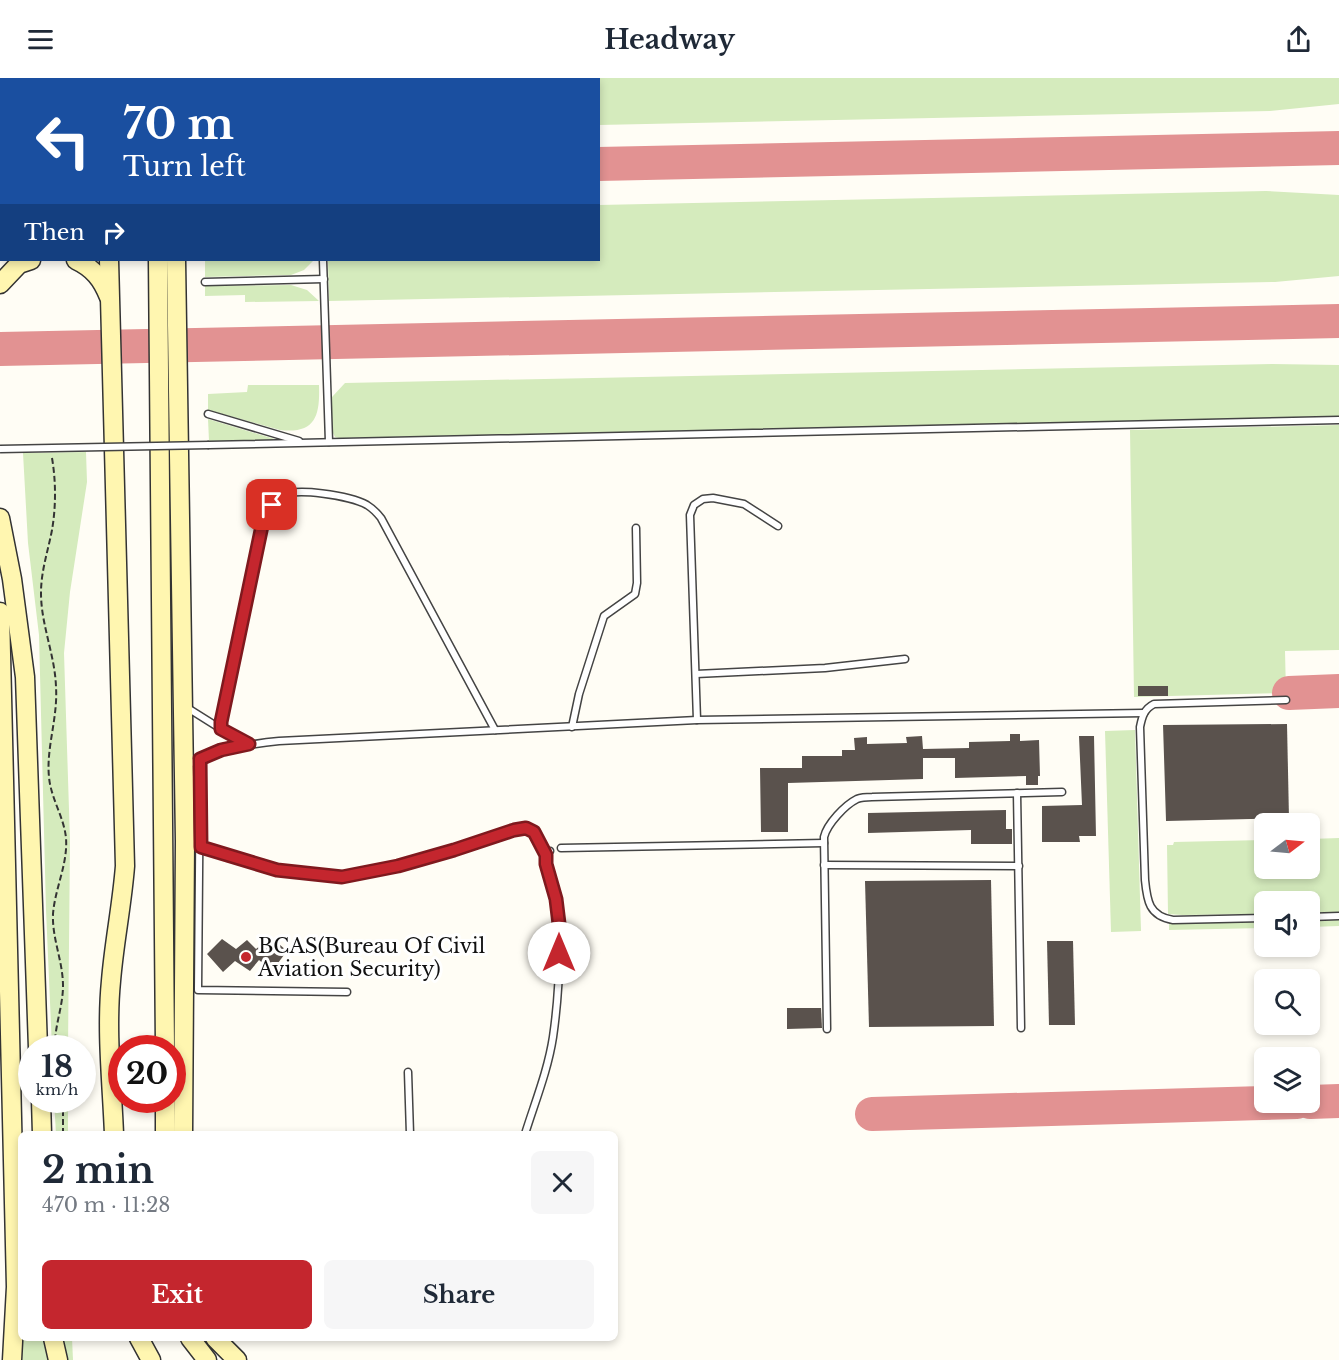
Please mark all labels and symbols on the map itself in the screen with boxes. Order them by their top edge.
pin [246,479,297,530]
north arrow [1254,813,1320,879]
position arrow [527,921,591,985]
place label: BCAS(Bureau Of Civil Aviation Security) [257,934,485,981]
marker: BCAS(Bureau Of Civil Aviation Security) [239,950,253,964]
speed limit sign: 20 [108,1035,186,1113]

